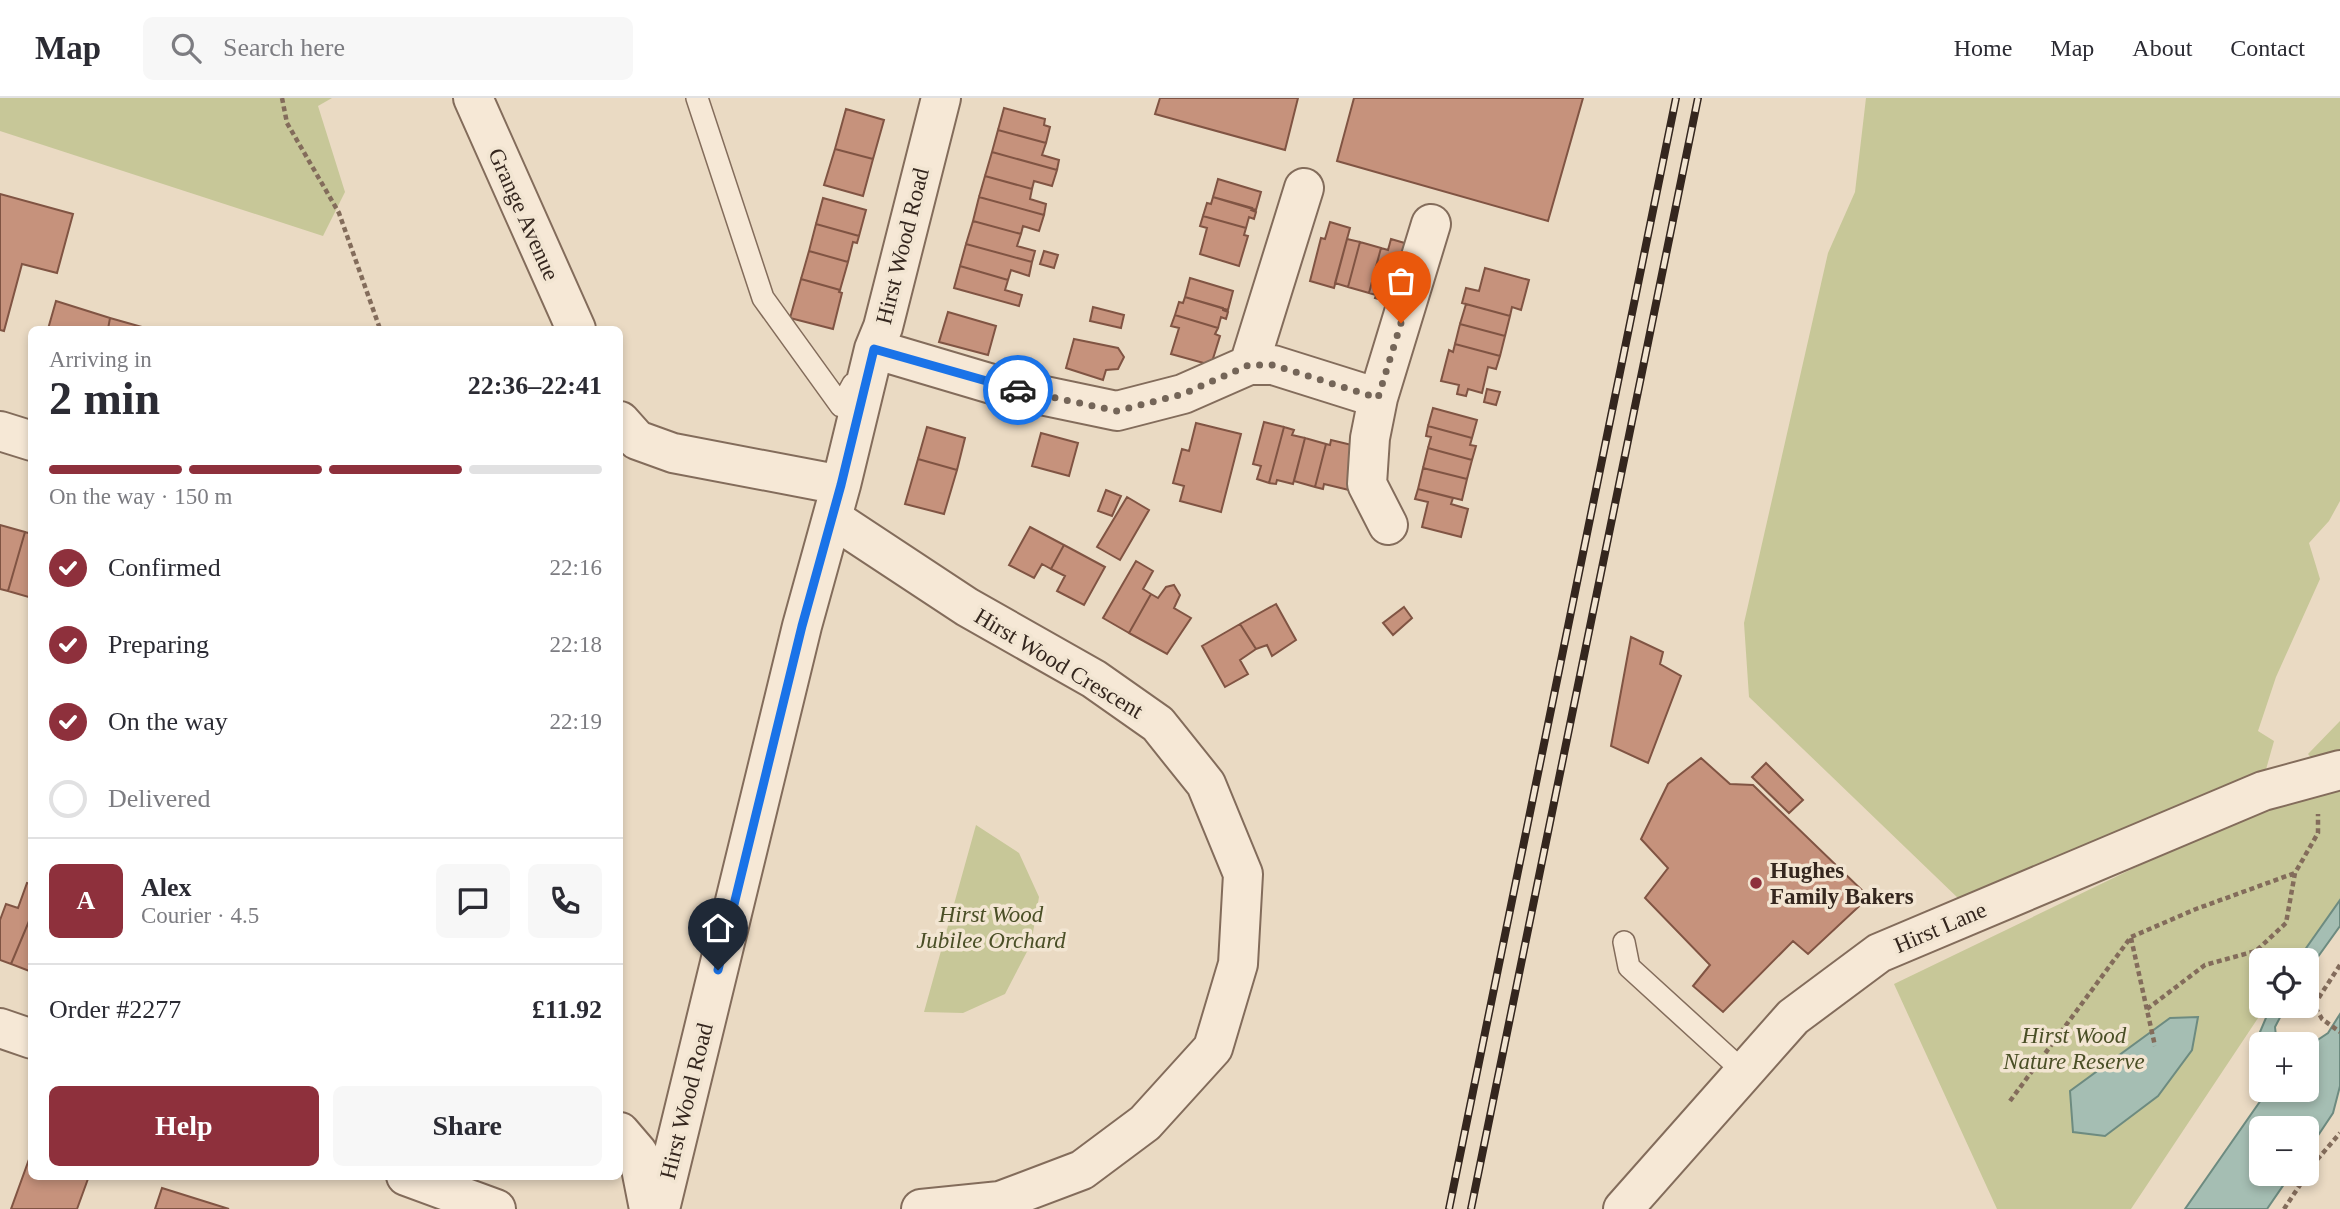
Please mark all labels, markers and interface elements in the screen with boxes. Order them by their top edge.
search box [143,17,633,80]
icon: search [167,29,205,67]
text: Map [35,30,101,66]
text: Search here [223,33,345,62]
text: Home [1954,35,2012,61]
text: Map [2050,35,2094,61]
text: About [2132,35,2192,61]
text: Contact [2230,35,2305,61]
street label: Grange Avenue [483,144,564,284]
street label: Hirst Wood Road [871,165,934,327]
pin [1371,251,1431,323]
icon: bag [1382,262,1420,300]
text: Arriving in [49,347,152,372]
courier [983,355,1053,425]
text: 22:36–22:41 [468,371,602,400]
icon: car [999,371,1037,409]
text: 2 min [49,373,160,424]
text: On the way · 150 m [49,484,232,509]
icon: check [49,549,87,587]
text: Confirmed [108,553,221,582]
text: 22:16 [550,555,602,580]
street label: Hirst Wood Crescent [970,603,1148,724]
icon: check [49,626,87,664]
text: Preparing [108,630,209,659]
text: 22:18 [550,632,602,657]
icon: check [49,703,87,741]
text: On the way [108,707,228,736]
text: 22:19 [550,709,602,734]
text: Delivered [108,784,211,813]
place label: Hughes Family Bakers [1770,858,1914,909]
button: chat [436,864,510,938]
button: phone [528,864,602,938]
text: Alex [141,873,192,902]
marker: Hughes Family Bakers [1748,875,1764,891]
text: A [77,886,95,915]
street label: Hirst Lane [1890,897,1990,958]
pin [688,898,748,970]
park label: Hirst Wood Jubilee Orchard [916,902,1066,953]
text: Courier · 4.5 [141,903,259,928]
icon: home [699,909,737,947]
map controls [2249,948,2319,1186]
button: locate [2249,948,2319,1018]
text: Order #2277 [49,995,181,1024]
text: £11.92 [532,995,602,1024]
street label: Hirst Wood Road [655,1020,718,1182]
park label: Hirst Wood Nature Reserve [2002,1023,2145,1074]
button: + [2249,1032,2319,1102]
button: Help [49,1086,319,1166]
button: Share [333,1086,602,1166]
button: − [2249,1116,2319,1186]

